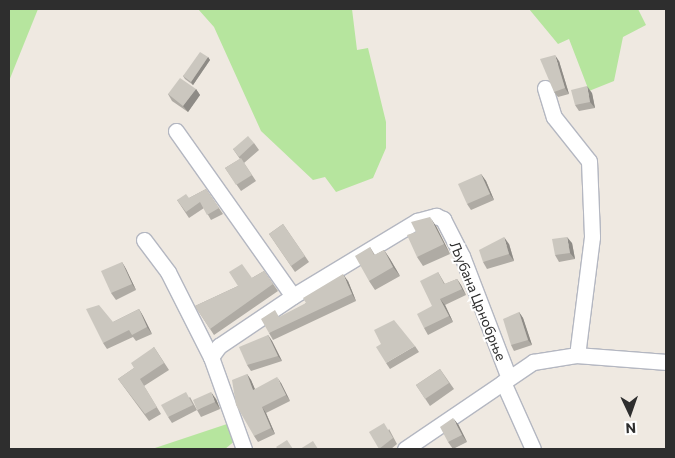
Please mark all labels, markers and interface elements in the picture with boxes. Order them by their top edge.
street label: Љубана Црнобрње [446,239,510,363]
north arrow [605,388,655,438]
text: N [625,420,636,437]

